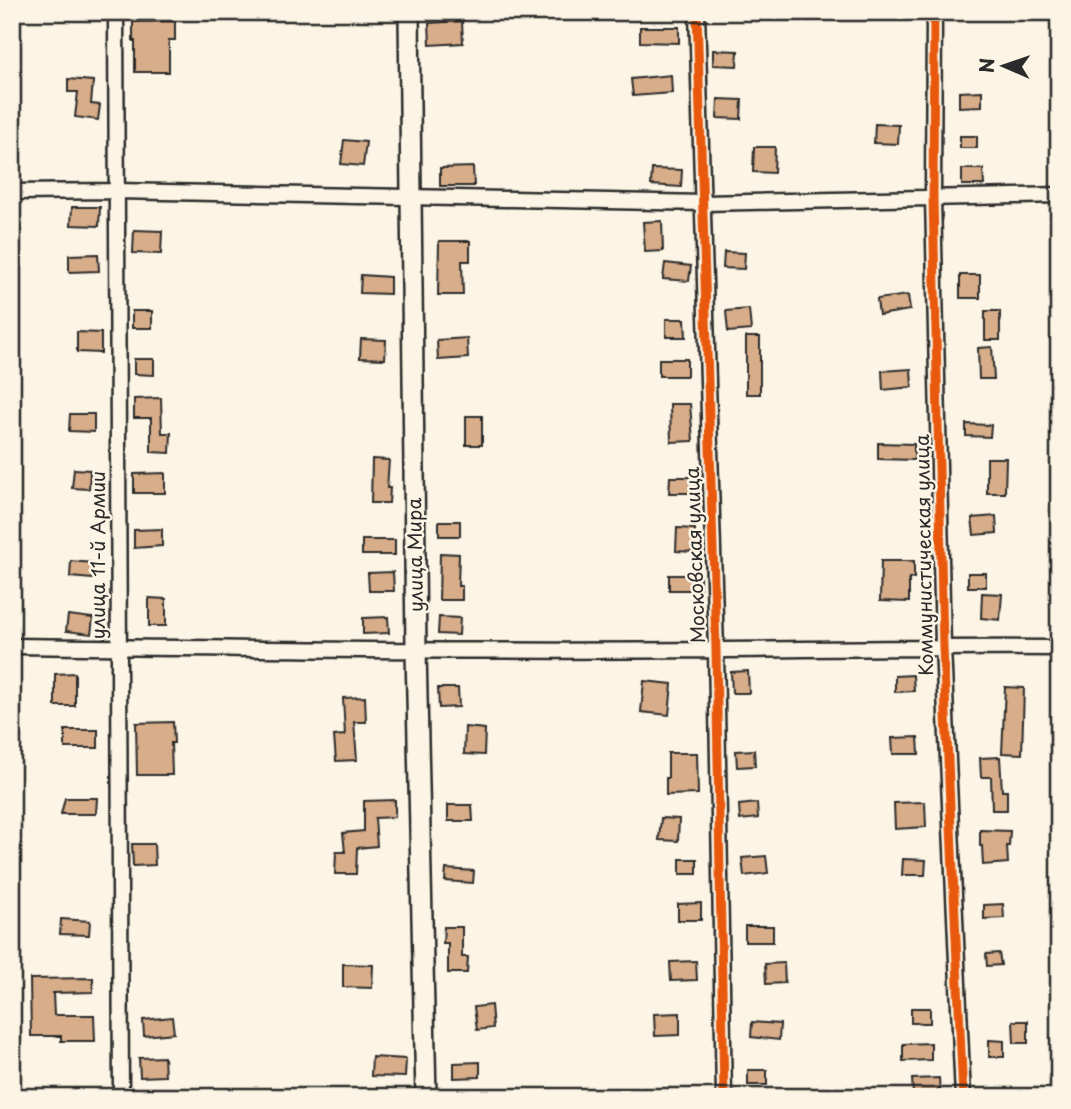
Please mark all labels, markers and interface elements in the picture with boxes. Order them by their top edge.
north arrow [970,32,1040,102]
text: N [972,57,1000,73]
street label: Коммунистическая улица [907,434,939,676]
street label: Московская улица [677,466,711,644]
street label: улица 11-й Армии [83,471,111,639]
street label: улица Мира [399,498,429,612]

